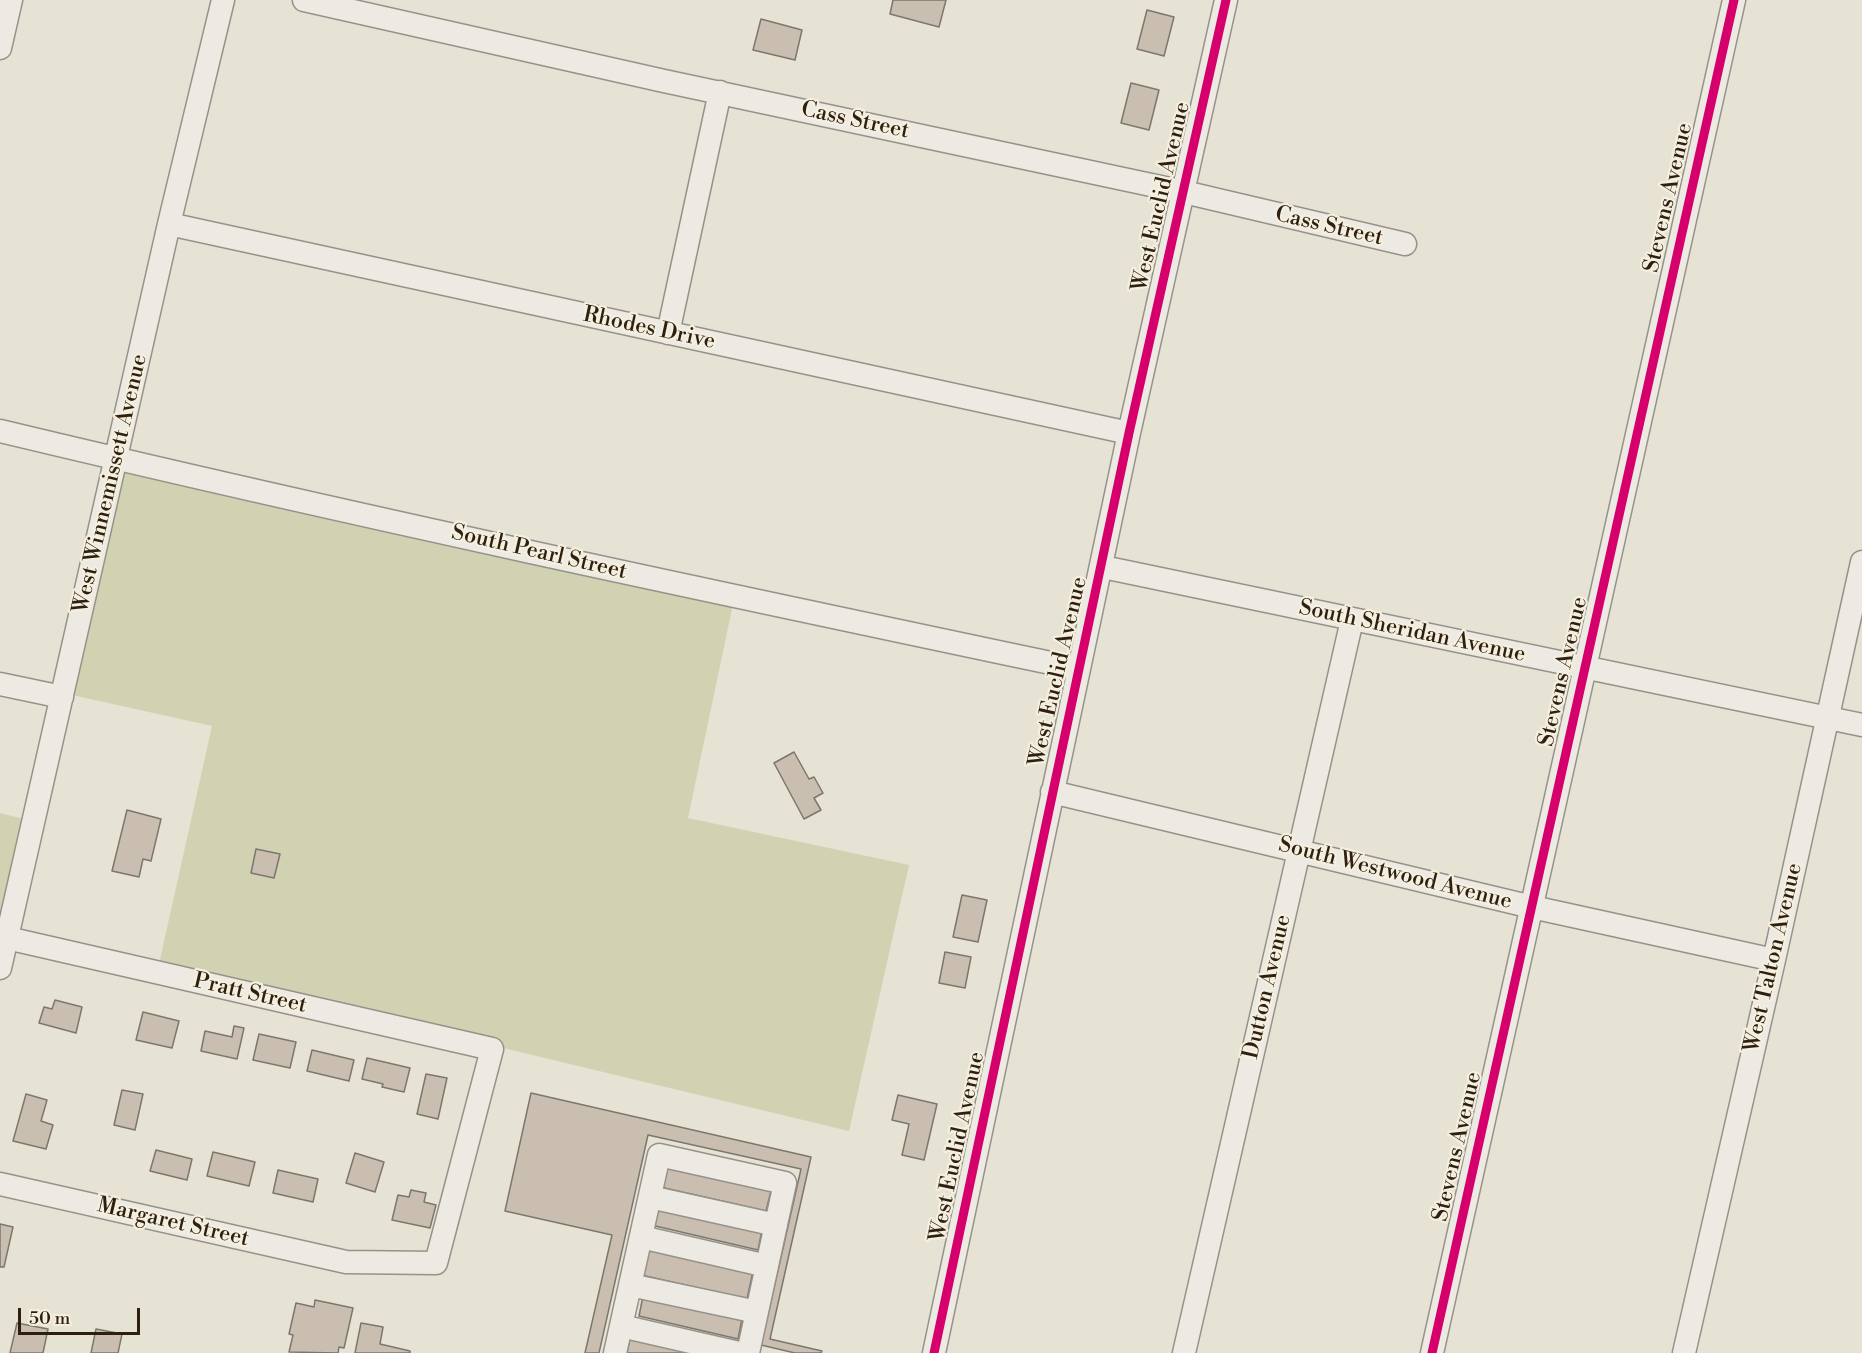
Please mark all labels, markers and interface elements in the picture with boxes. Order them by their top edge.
street label: Cass Street [799,97,911,145]
street label: West Euclid Avenue [1127,100,1197,294]
street label: Stevens Avenue [1639,121,1699,275]
street label: Cass Street [1273,202,1385,252]
street label: Rhodes Drive [580,302,718,356]
street label: West Winnemissett Avenue [68,352,154,616]
street label: South Pearl Street [449,520,629,586]
street label: West Euclid Avenue [1024,575,1094,769]
street label: South Sheridan Avenue [1296,595,1528,669]
street label: Stevens Avenue [1534,595,1594,749]
street label: South Westwood Avenue [1276,832,1514,916]
street label: West Talton Avenue [1739,861,1809,1055]
street label: Dutton Avenue [1239,912,1297,1062]
street label: Pratt Street [191,968,309,1020]
street label: West Euclid Avenue [925,1049,991,1245]
street label: Stevens Avenue [1428,1070,1488,1224]
street label: Margaret Street [95,1193,251,1253]
scale bar [21,1296,142,1334]
text: 50 m [29,1307,70,1330]

